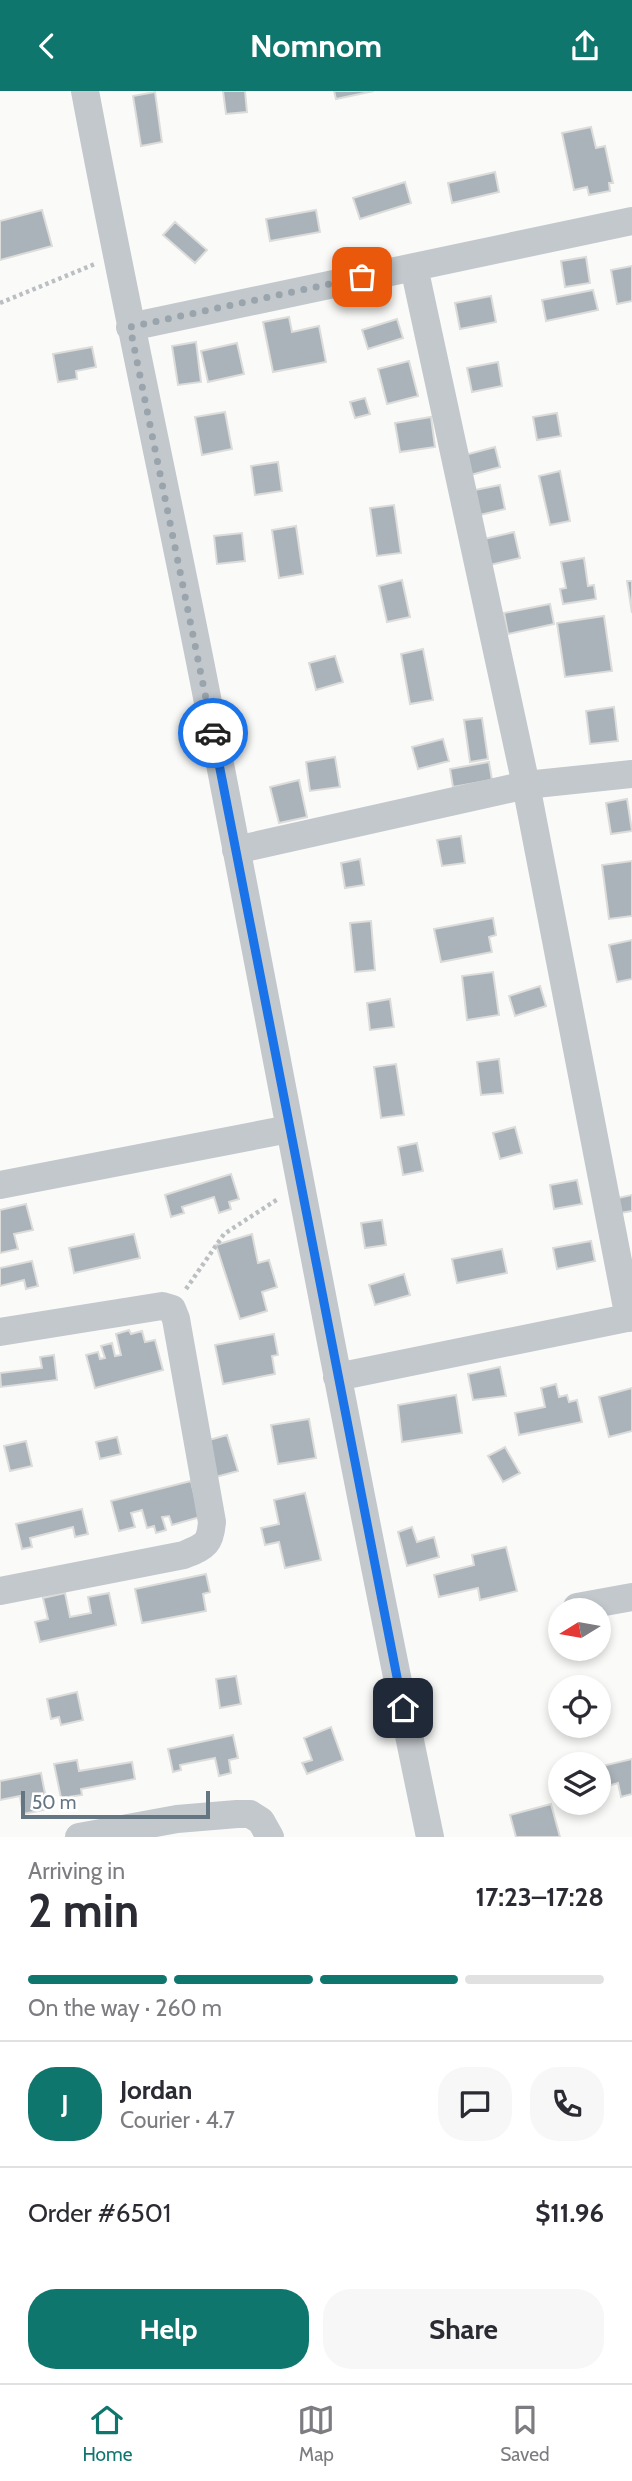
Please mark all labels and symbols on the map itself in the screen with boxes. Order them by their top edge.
pin [332,247,392,307]
courier [178,698,248,768]
north arrow [548,1598,611,1661]
pin [373,1678,433,1738]
scale bar [21,1788,210,1820]

